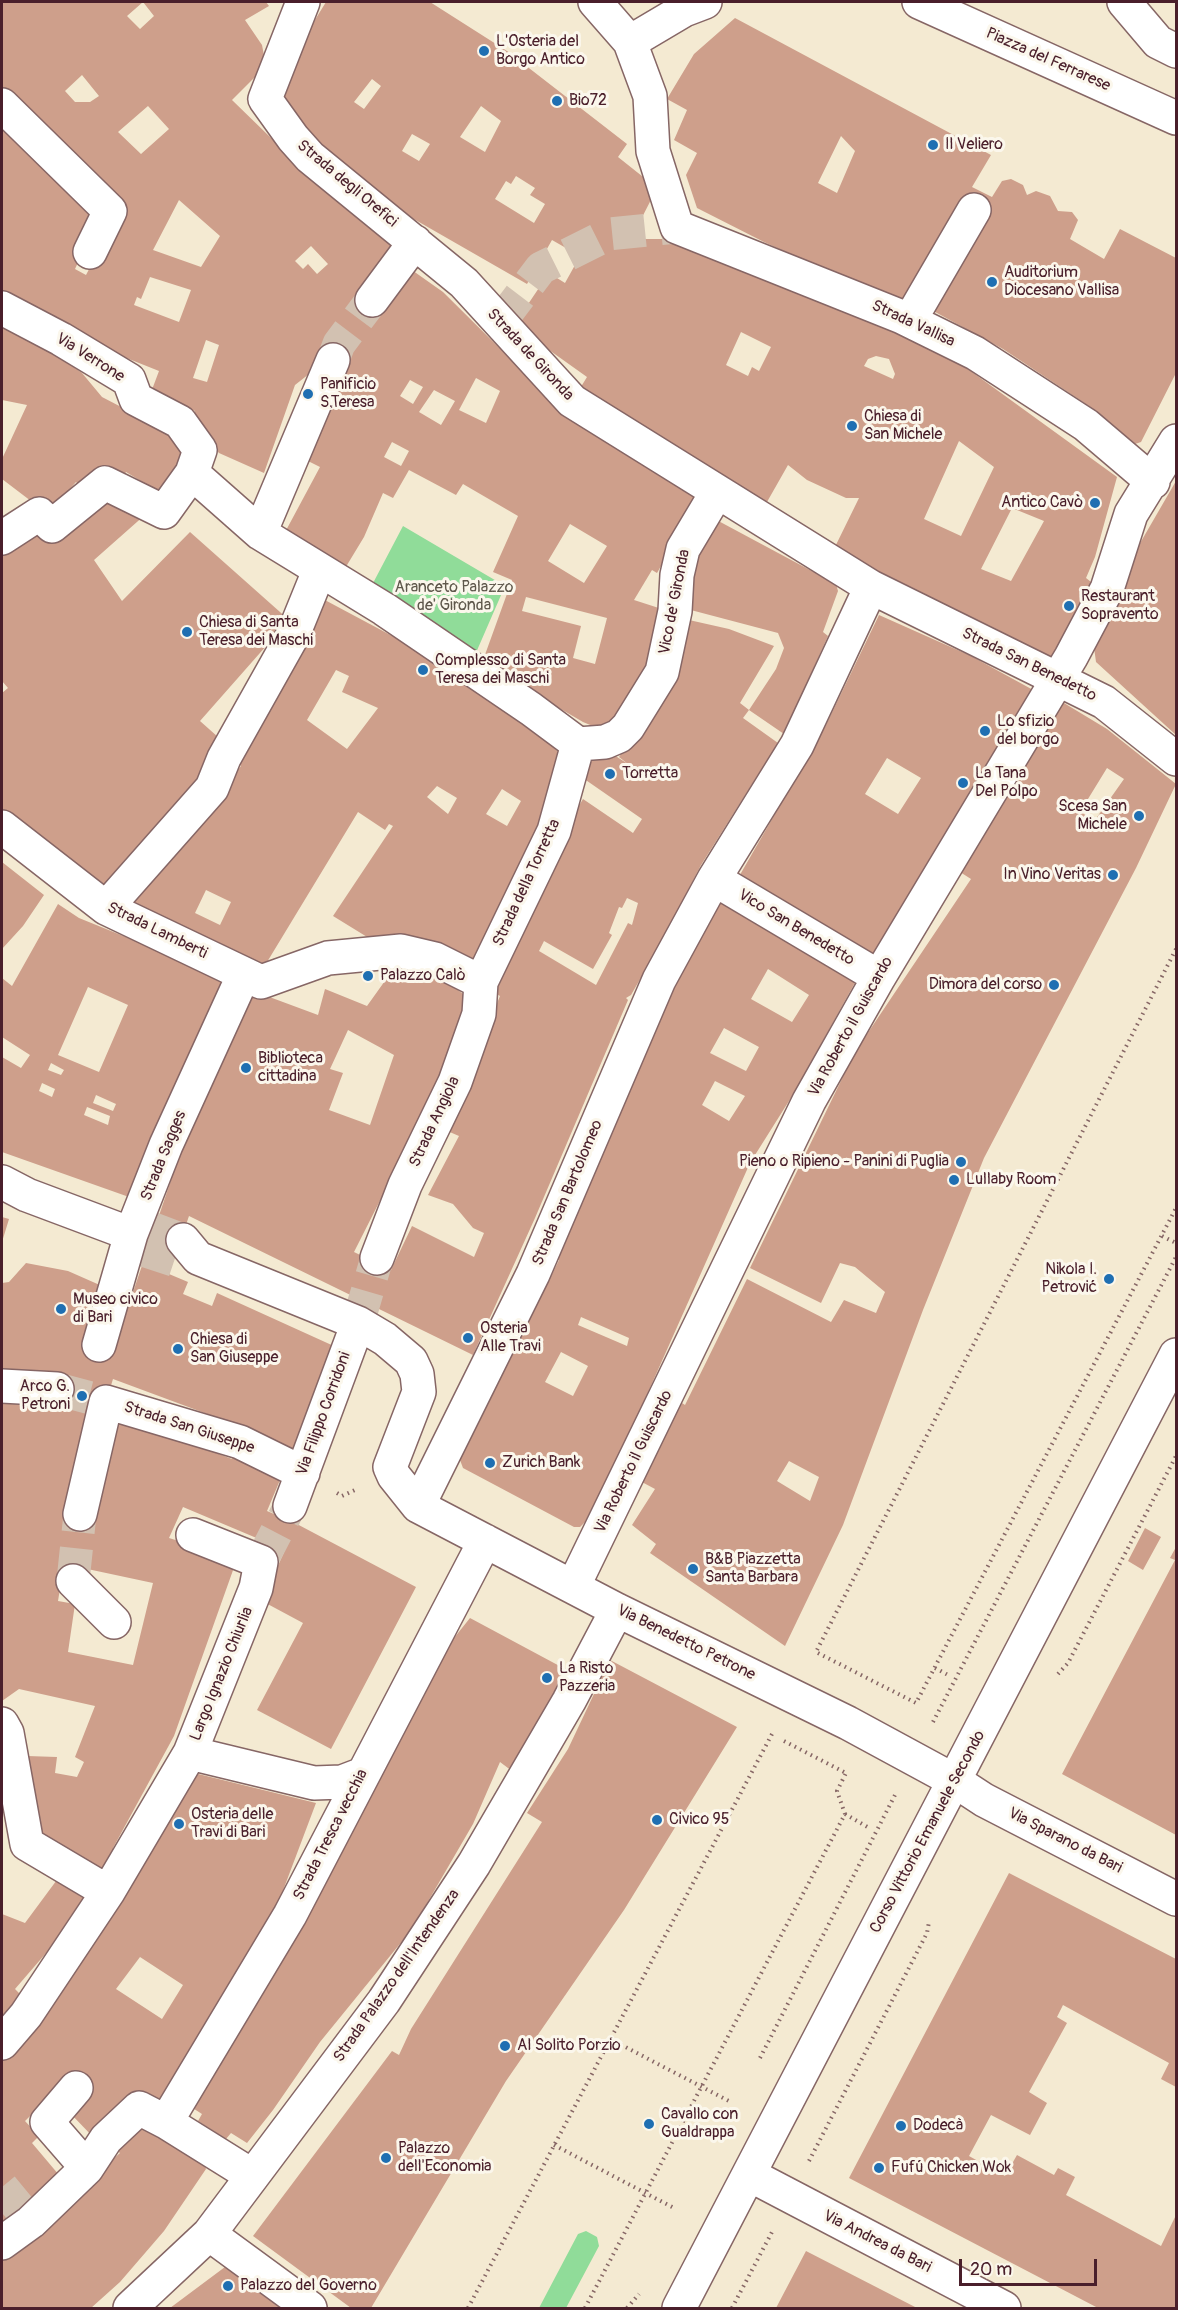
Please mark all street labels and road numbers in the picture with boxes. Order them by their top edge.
street label: Piazza del Ferrarese [983,24,1113,96]
street label: Strada degli Orefici [293,136,401,232]
street label: Strada Vallisa [868,296,958,352]
street label: Strada de Gironda [483,305,577,405]
street label: Via Verrone [52,329,128,387]
street label: Vico de' Gironda [655,548,695,656]
street label: Strada San Benedetto [959,624,1099,706]
street label: Strada della Torretta [489,816,565,950]
street label: Vico San Benedetto [734,886,858,970]
street label: Strada Lamberti [104,898,210,964]
street label: Via Roberto il Guiscardo [805,954,897,1100]
street label: Strada Angiola [406,1074,464,1170]
street label: Strada Sagges [137,1108,191,1204]
street label: Strada San Bartolomeo [529,1117,607,1269]
street label: Via Filippo Corridoni [293,1350,355,1478]
street label: Via Roberto il Guiscardo [591,1387,677,1537]
street label: Strada San Giuseppe [121,1398,257,1458]
street label: Via Benedetto Petrone [614,1601,758,1685]
street label: Largo Ignazio Chiurlia [186,1604,258,1744]
street label: Corso Vittorio Emanuele Secondo [866,1727,990,1937]
street label: Strada Tresca vecchia [290,1766,372,1904]
street label: Via Sparano da Bari [1005,1804,1125,1878]
street label: Strada Palazzo dell'Intendenza [330,1886,464,2066]
street label: Via Andrea da Bari [820,2207,934,2277]

